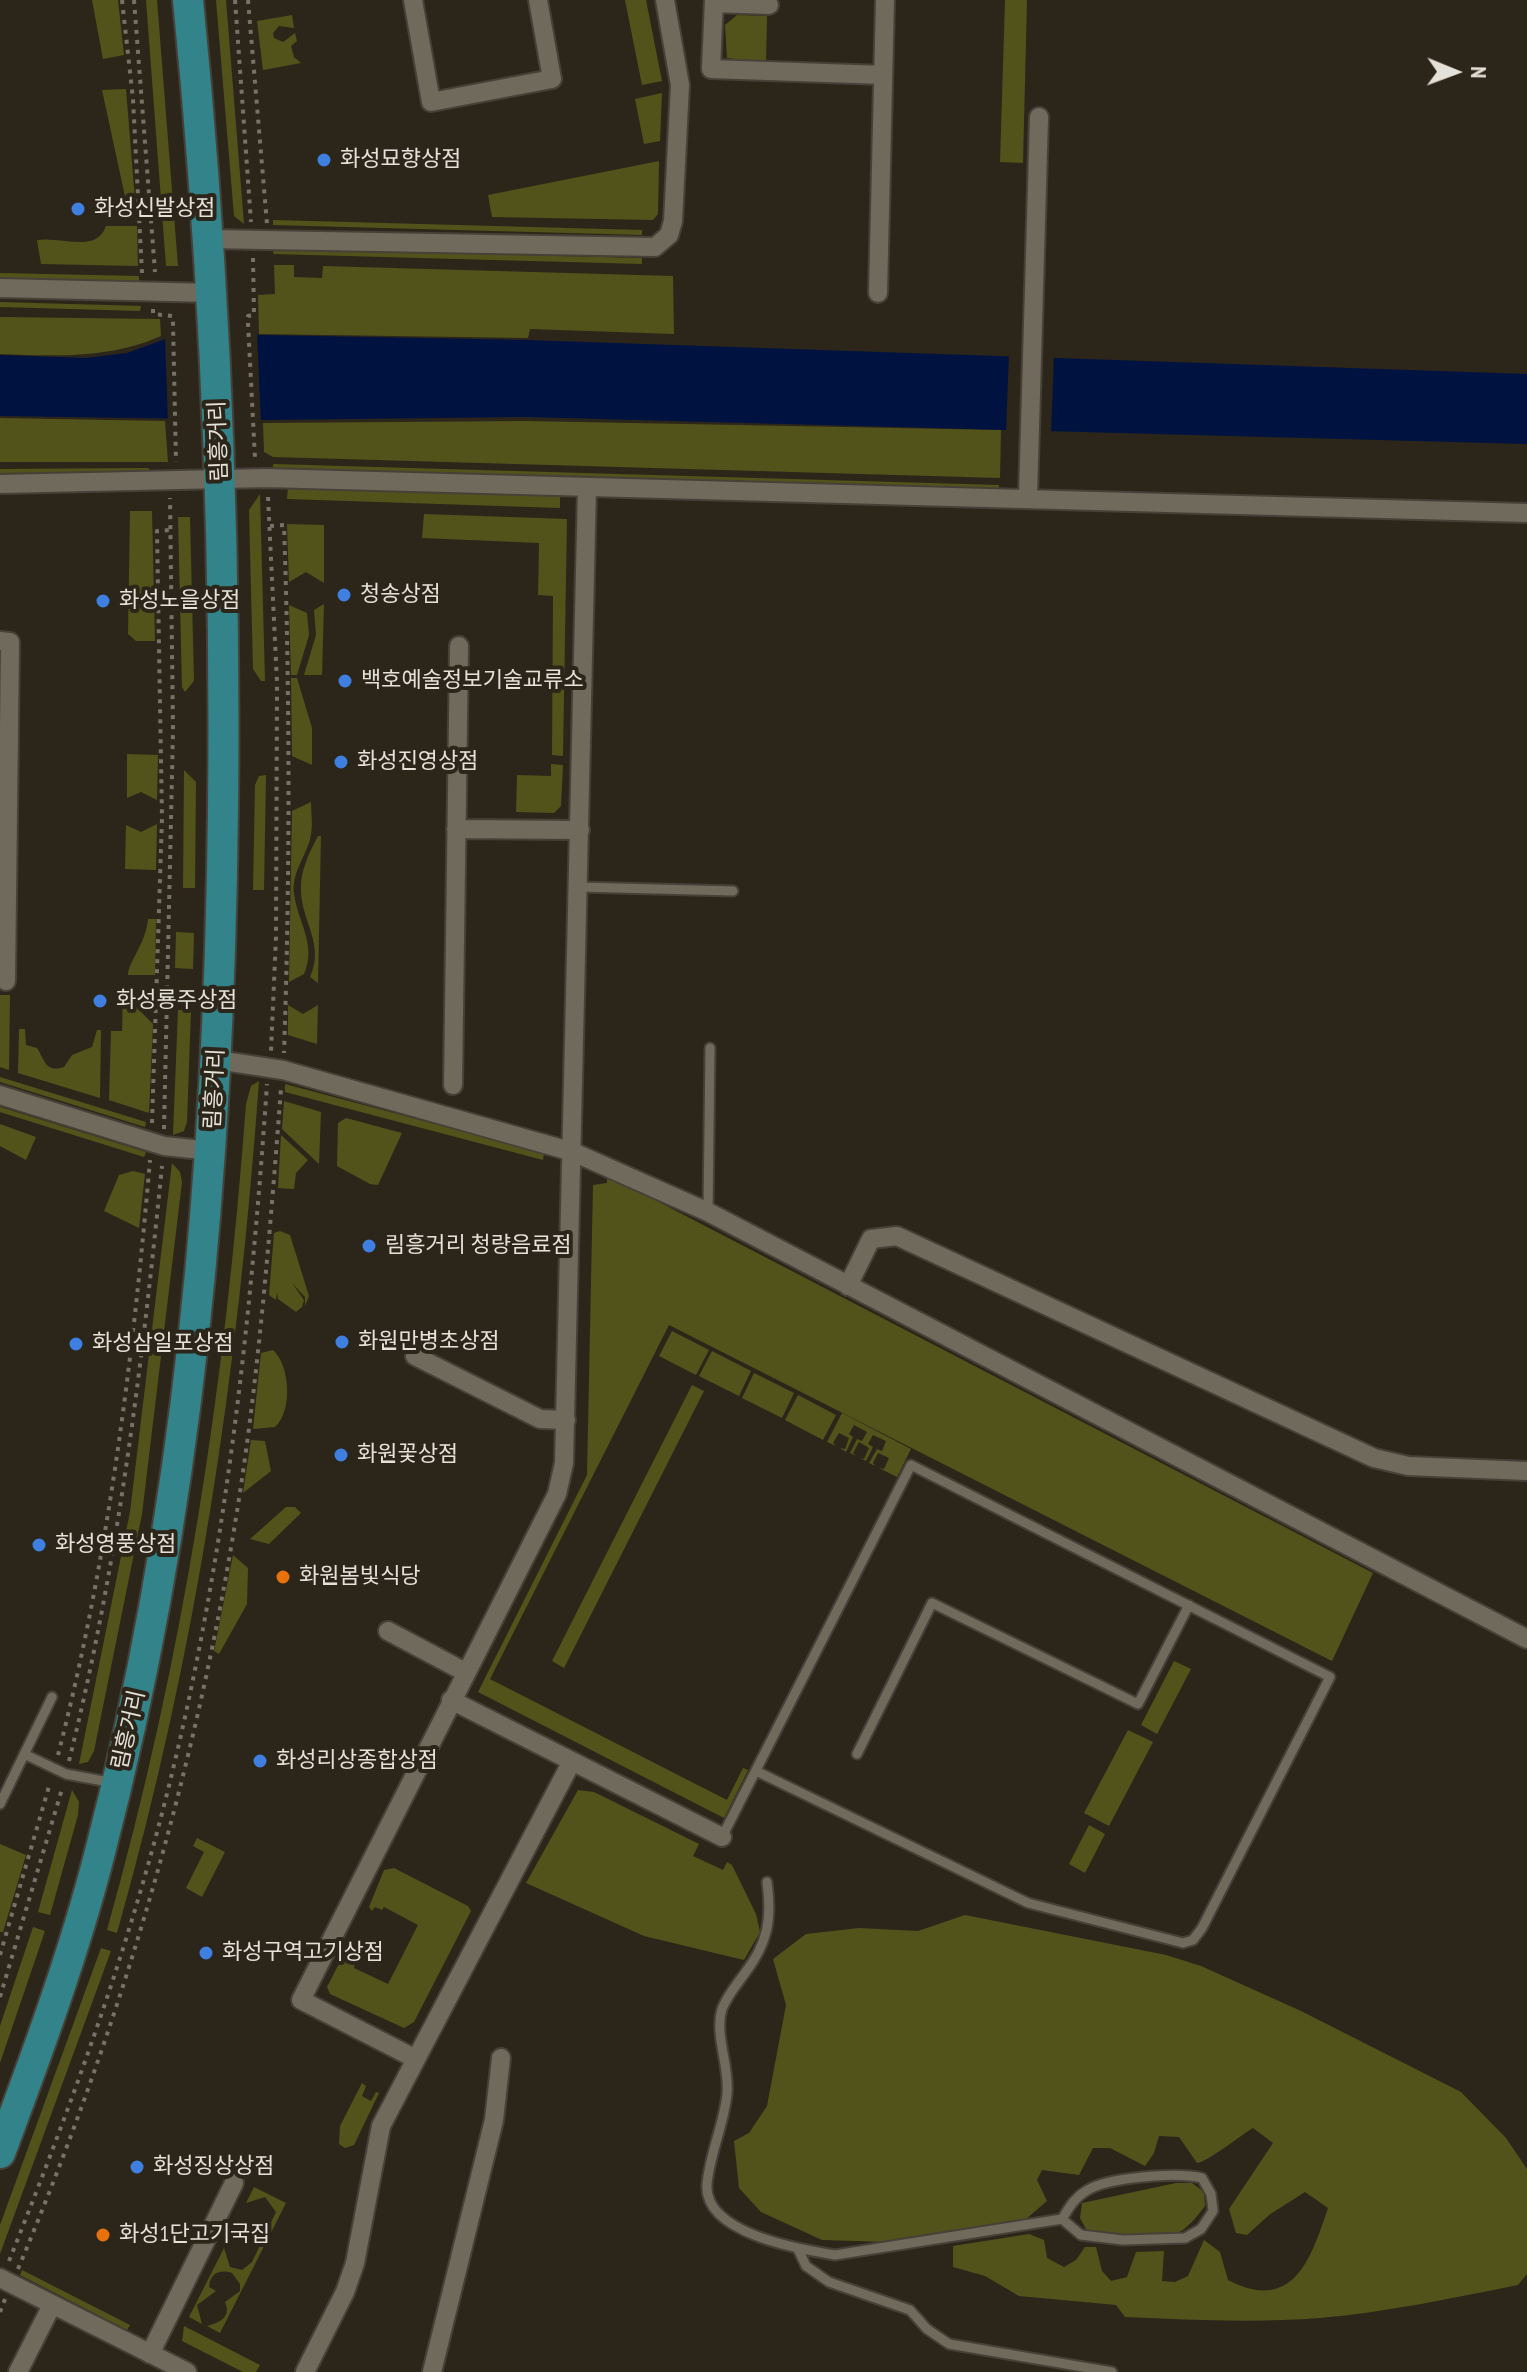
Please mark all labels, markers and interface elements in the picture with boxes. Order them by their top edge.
north arrow [1415,32,1495,112]
text: N [1465,66,1493,79]
place label: 화성묘향상점 [340,147,461,173]
marker: 화성묘향상점 [315,151,333,169]
place label: 화성신발상점 [94,196,215,222]
marker: 화성신발상점 [69,200,87,218]
street label: 림흥거리 [204,400,234,482]
place label: 청송상점 [360,582,441,608]
marker: 청송상점 [335,586,353,604]
place label: 화성노을상점 [119,588,240,614]
marker: 화성노을상점 [94,592,112,610]
place label: 백호예술정보기술교류소 [361,668,584,694]
marker: 백호예술정보기술교류소 [336,672,354,690]
place label: 화성진영상점 [357,749,478,775]
marker: 화성진영상점 [332,753,350,771]
place label: 화성룡주상점 [116,988,237,1014]
marker: 화성룡주상점 [91,992,109,1010]
street label: 림흥거리 [200,1048,230,1130]
place label: 림흥거리 청량음료점 [385,1233,572,1259]
marker: 림흥거리 청량음료점 [360,1237,378,1255]
place label: 화원만병초상점 [358,1329,500,1355]
place label: 화성삼일포상점 [92,1331,234,1357]
marker: 화원만병초상점 [333,1333,351,1351]
marker: 화성삼일포상점 [67,1335,85,1353]
place label: 화원꽃상점 [357,1442,458,1468]
marker: 화원꽃상점 [332,1446,350,1464]
place label: 화성영풍상점 [55,1532,176,1558]
marker: 화성영풍상점 [30,1536,48,1554]
place label: 화원봄빛식당 [299,1564,420,1590]
marker: 화원봄빛식당 [274,1568,292,1586]
street label: 림흥거리 [107,1688,151,1772]
place label: 화성리상종합상점 [276,1748,438,1774]
marker: 화성리상종합상점 [251,1752,269,1770]
place label: 화성구역고기상점 [222,1940,384,1966]
marker: 화성구역고기상점 [197,1944,215,1962]
place label: 화성징상상점 [153,2154,274,2180]
marker: 화성징상상점 [128,2158,146,2176]
place label: 화성1단고기국집 [119,2222,271,2248]
marker: 화성1단고기국집 [94,2226,112,2244]

